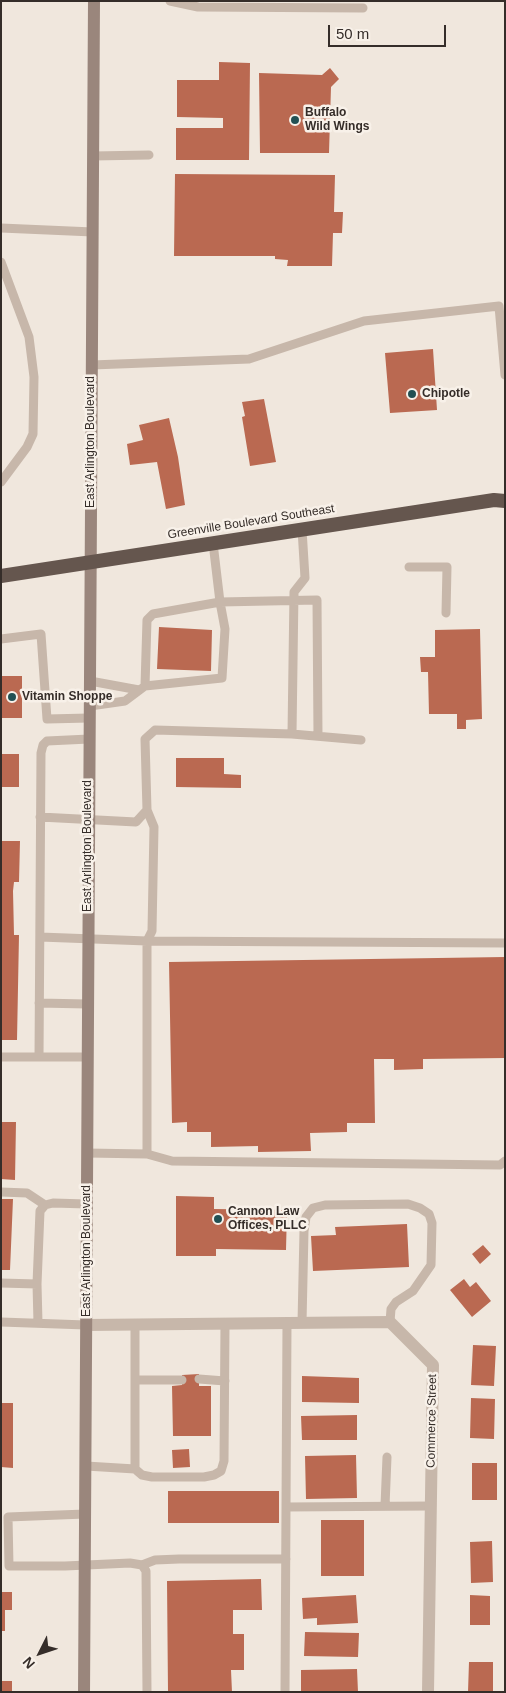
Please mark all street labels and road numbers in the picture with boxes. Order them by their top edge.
street label: East Arlington Boulevard [84,376,98,508]
street label: Greenville Boulevard Southeast [167,502,335,542]
street label: East Arlington Boulevard [81,780,95,912]
street label: East Arlington Boulevard [80,1185,94,1317]
street label: Commerce Street [424,1374,440,1468]

